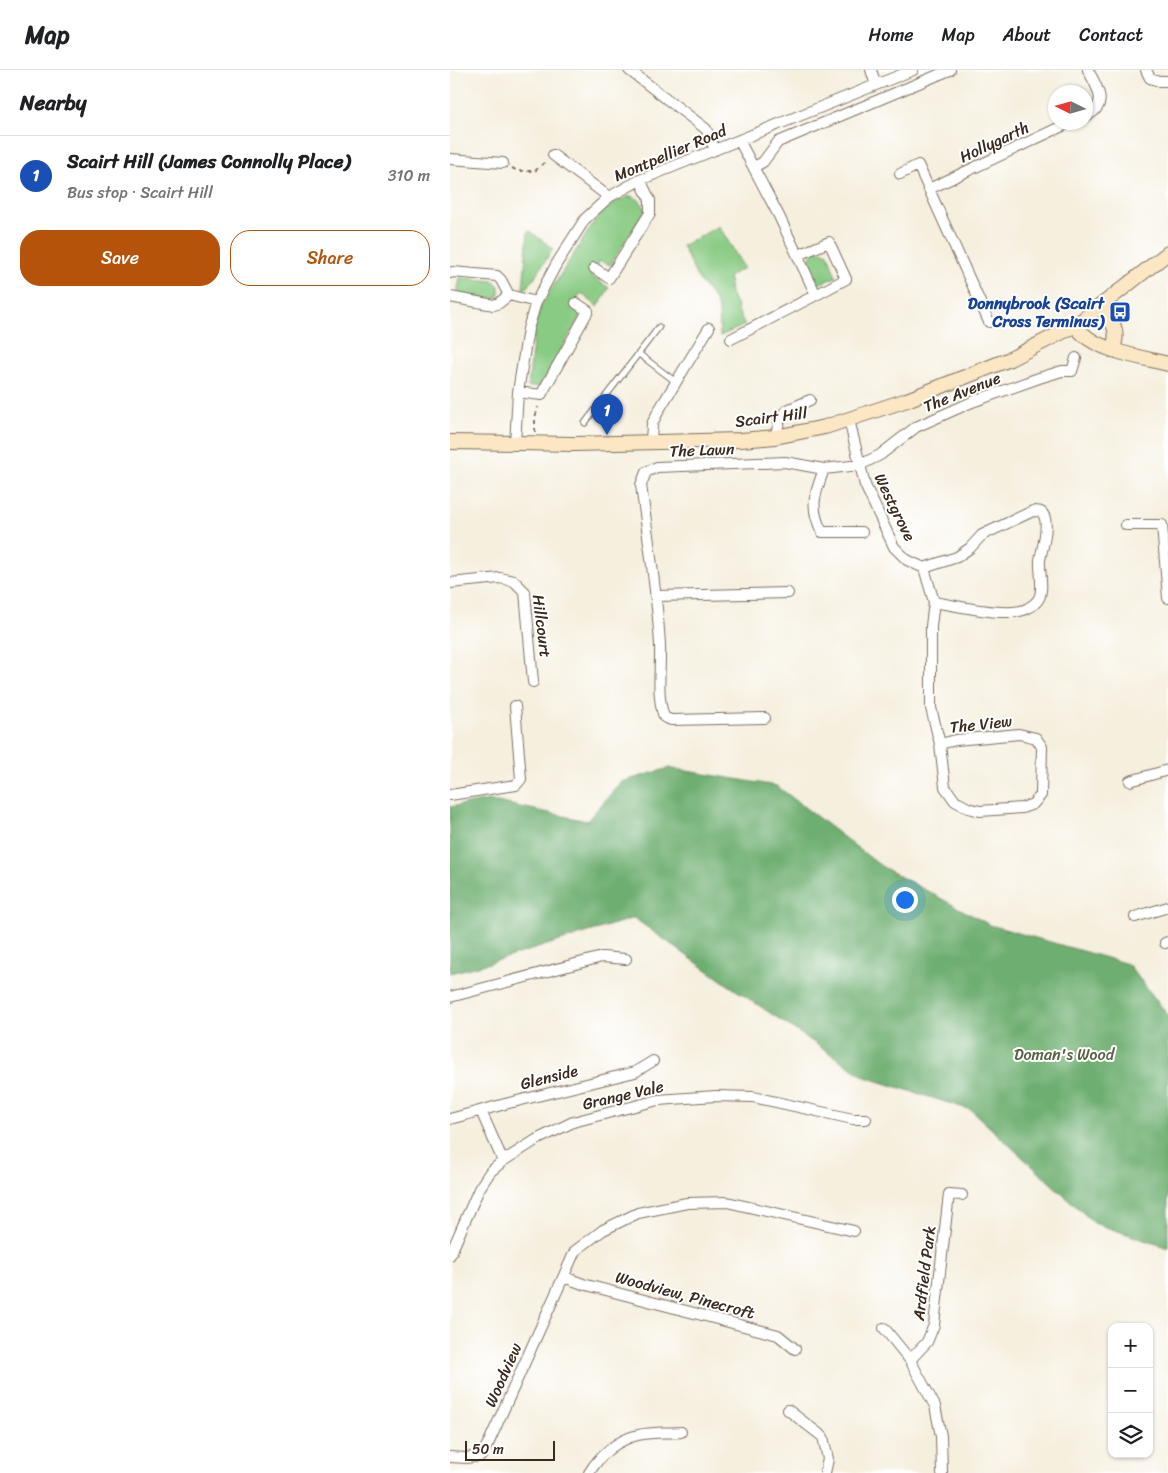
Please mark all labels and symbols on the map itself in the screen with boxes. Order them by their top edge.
north arrow [1048,85,1093,130]
street label: Hollygarth [954,113,1034,171]
street label: Montpellier Road [609,116,732,190]
place label: Donnybrook (Scairt Cross Terminus) [968,289,1106,336]
bus stop icon: Donnybrook (Scairt Cross Terminus) [1108,300,1132,324]
street label: The Avenue [919,363,1005,421]
pin: 1 [591,394,623,435]
street label: Scairt Hill [733,398,809,436]
street label: The Lawn [669,434,735,466]
street label: Westgrove [866,468,924,546]
street label: Hillcourt [524,593,560,659]
street label: The View [948,706,1014,742]
your location [892,887,918,913]
park label: Doman's Wood [1014,1040,1116,1069]
street label: Glenside [517,1056,581,1098]
street label: Grange Vale [579,1072,667,1118]
street label: Ardfield Park [904,1224,944,1323]
street label: Woodview, Pinecroft [612,1262,758,1328]
street label: Woodview [476,1338,530,1412]
scale bar [465,1438,555,1461]

